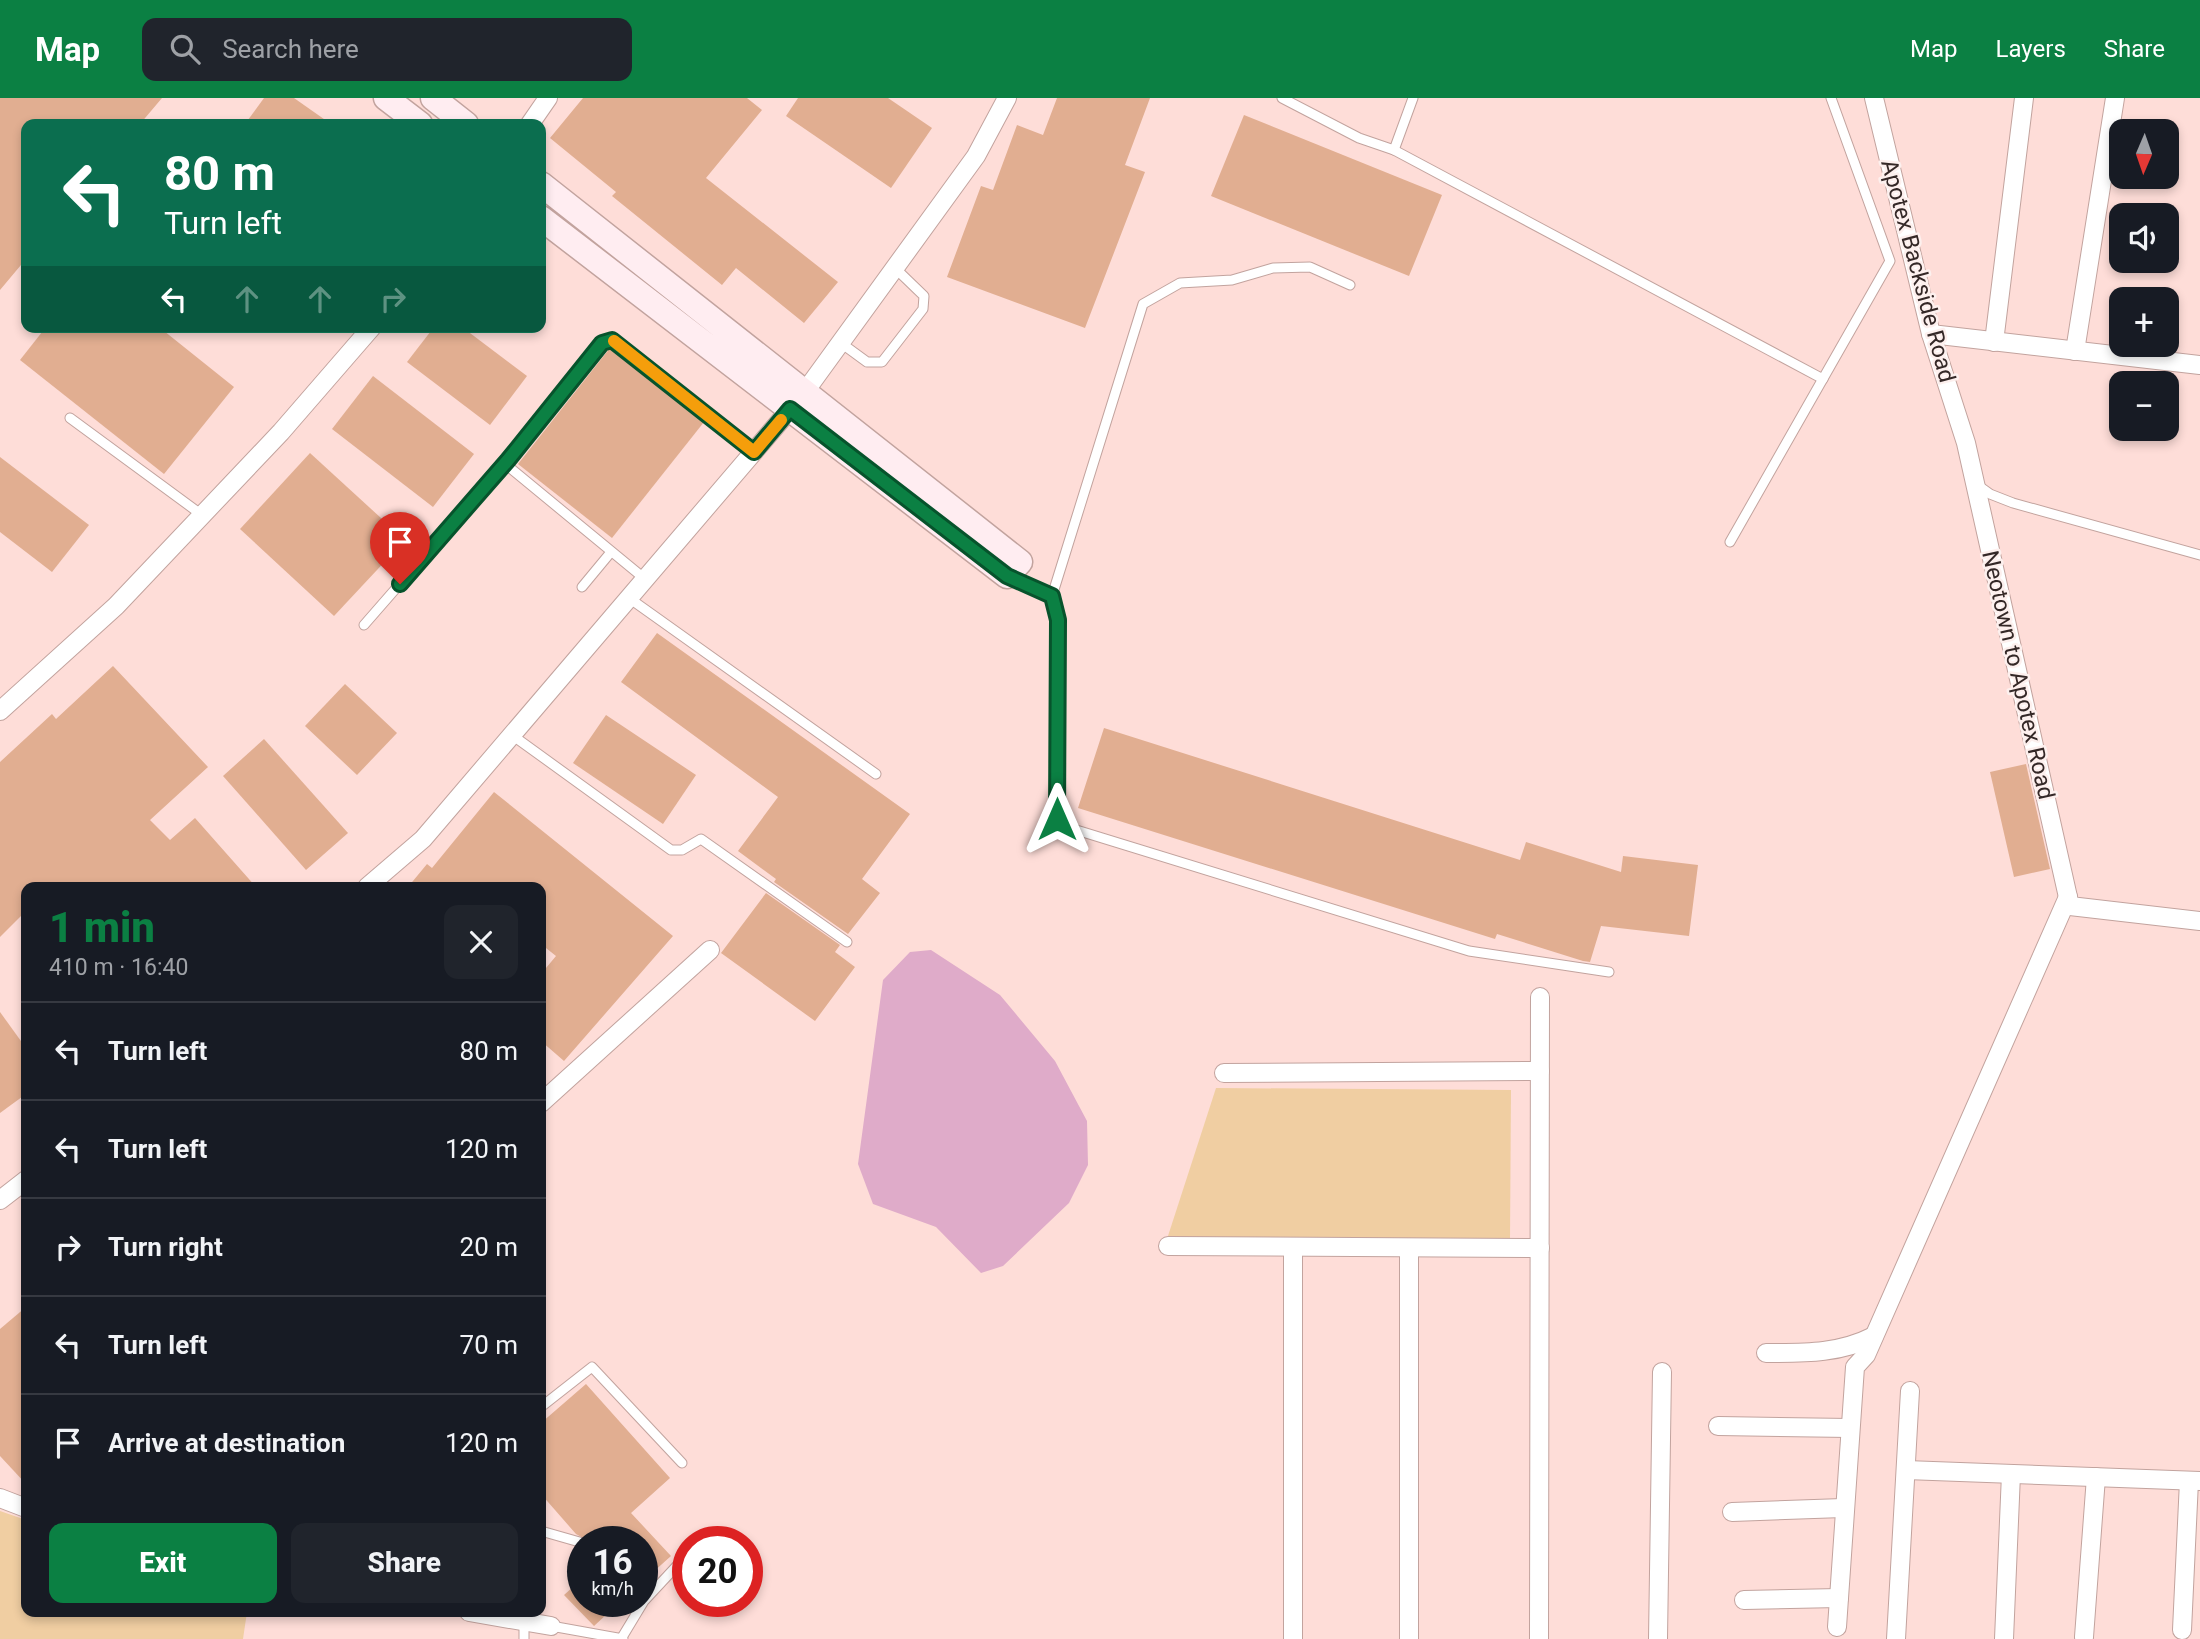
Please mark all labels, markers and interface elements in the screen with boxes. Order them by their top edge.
search box [142,18,632,81]
text: Map [35,30,100,69]
icon: search [166,30,204,68]
text: Search here [222,34,359,64]
text: Map [1910,35,1958,63]
text: Layers [1996,35,2066,63]
text: Share [2104,35,2165,63]
north arrow [2109,119,2179,189]
map controls [2109,119,2179,441]
text: 80 m [164,145,275,202]
icon: left [49,147,140,238]
street label: Apotex Backside Road [1875,157,1961,385]
button: sound [2109,203,2179,273]
text: Turn left [164,204,282,242]
icon: left [155,280,193,318]
icon: ahead [228,280,266,318]
icon: ahead [301,280,339,318]
icon: right [374,280,412,318]
button: + [2109,287,2179,357]
button: − [2109,371,2179,441]
pin [370,512,430,584]
icon: arrive [381,523,419,561]
street label: Neotown to Apotex Road [1976,548,2060,802]
position arrow [1020,782,1094,856]
text: 1 min [49,903,155,952]
button: close [444,905,518,979]
text: 410 m · 16:40 [49,954,188,981]
icon: left [49,1032,87,1070]
text: Turn left [108,1036,207,1066]
text: 80 m [460,1036,518,1066]
icon: left [49,1130,87,1168]
text: Turn left [108,1134,207,1164]
text: 120 m [445,1134,518,1164]
icon: right [49,1228,87,1266]
text: Turn right [108,1232,223,1262]
text: 20 m [460,1232,518,1262]
icon: left [49,1326,87,1364]
text: Turn left [108,1330,207,1360]
text: 70 m [460,1330,518,1360]
icon: arrive [49,1424,87,1462]
text: Arrive at destination [108,1428,345,1458]
text: 120 m [445,1428,518,1458]
button: Exit [49,1523,277,1603]
button: Share [291,1523,518,1603]
speed limit sign: 20 [672,1526,763,1617]
text: 16 [592,1542,633,1583]
text: km/h [591,1578,634,1599]

